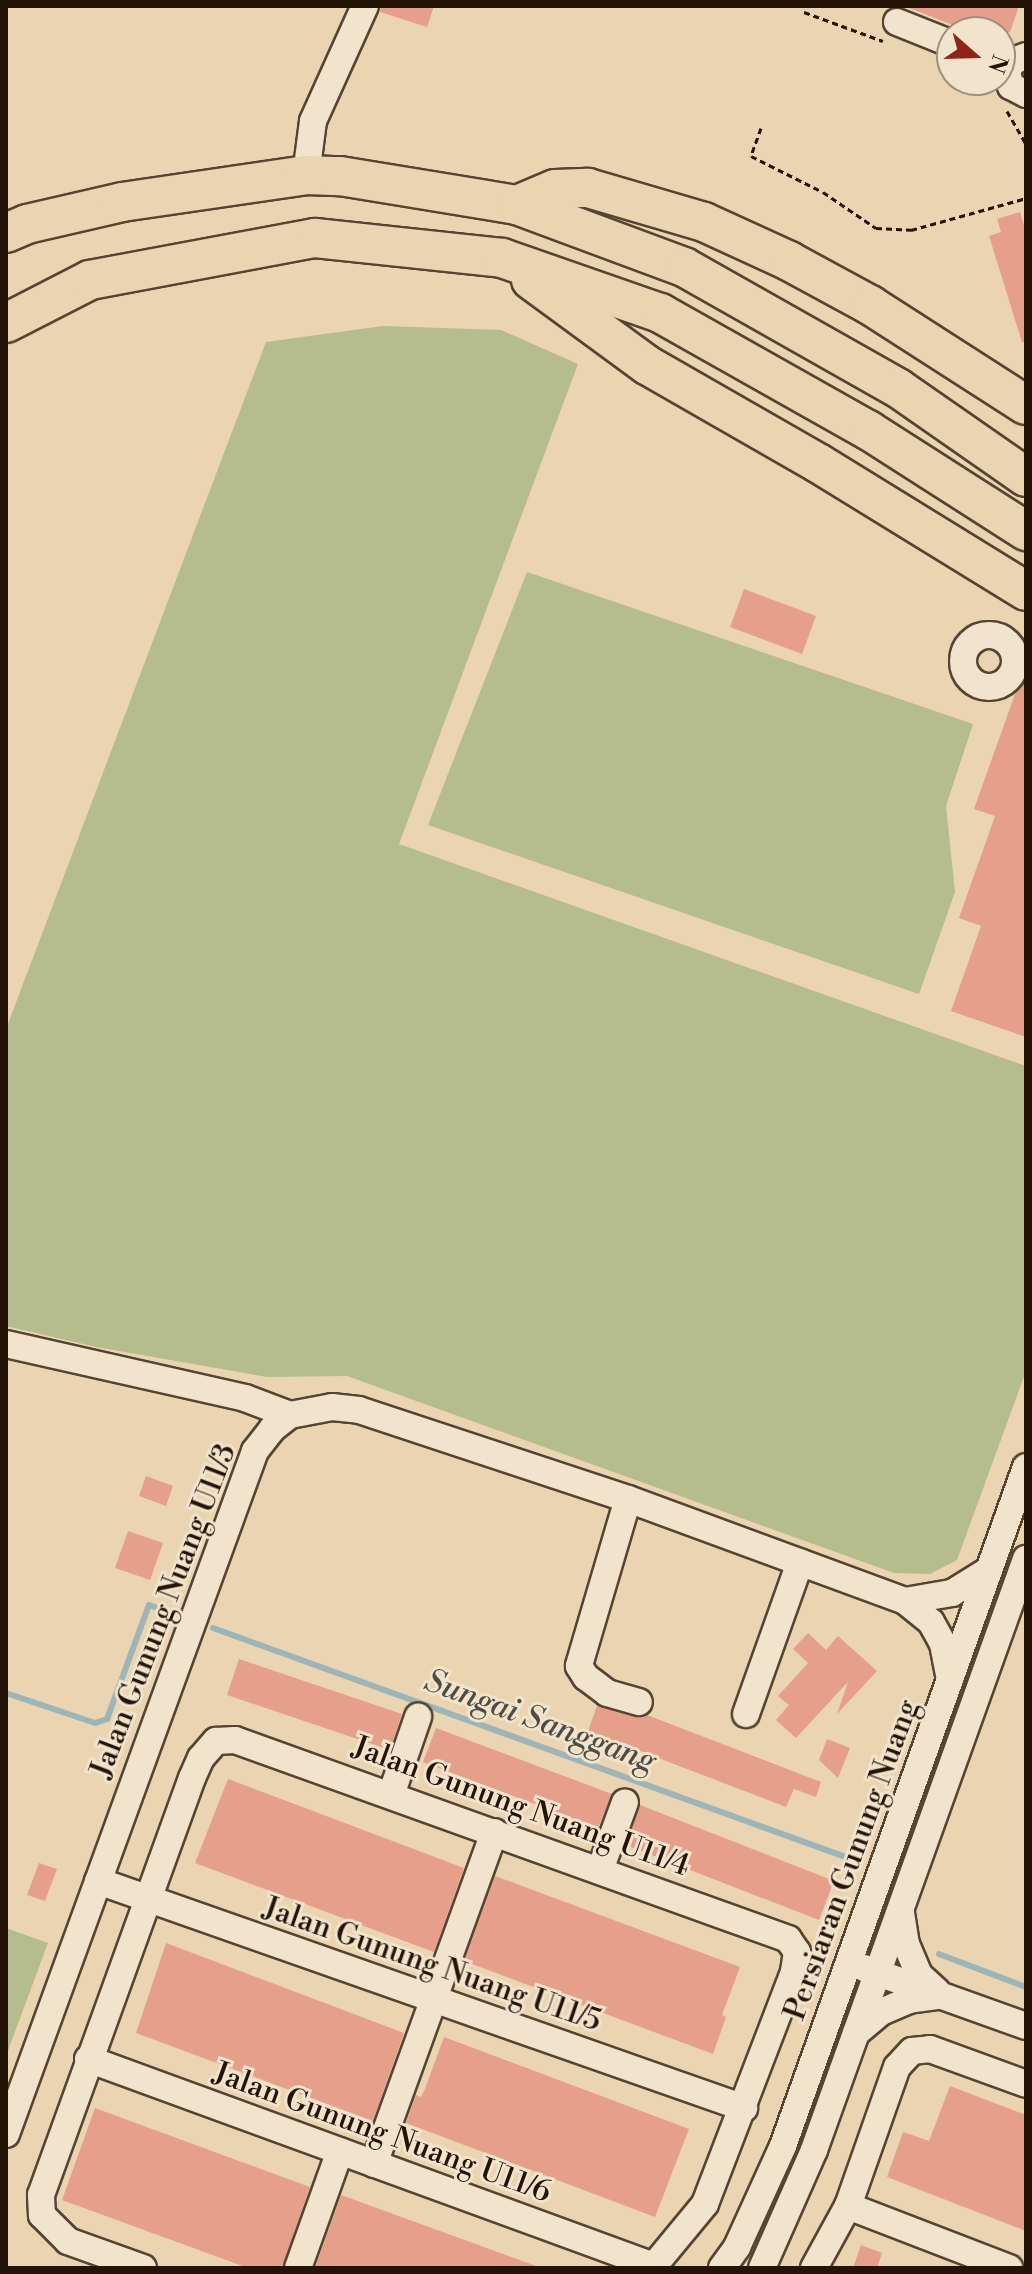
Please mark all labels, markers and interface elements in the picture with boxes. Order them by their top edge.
north arrow [936,16,1016,96]
text: N [981,51,1013,76]
street label: Jalan Gunung Nuang U11/3 [84,1439,244,1783]
water label: Sungai Sanggang [419,1661,661,1781]
street label: Persiaran Gunung Nuang [777,1695,927,2025]
street label: Jalan Gunung Nuang U11/4 [348,1729,694,1885]
street label: Jalan Gunung Nuang U11/5 [258,1890,606,2040]
street label: Jalan Gunung Nuang U11/6 [208,2055,556,2211]

